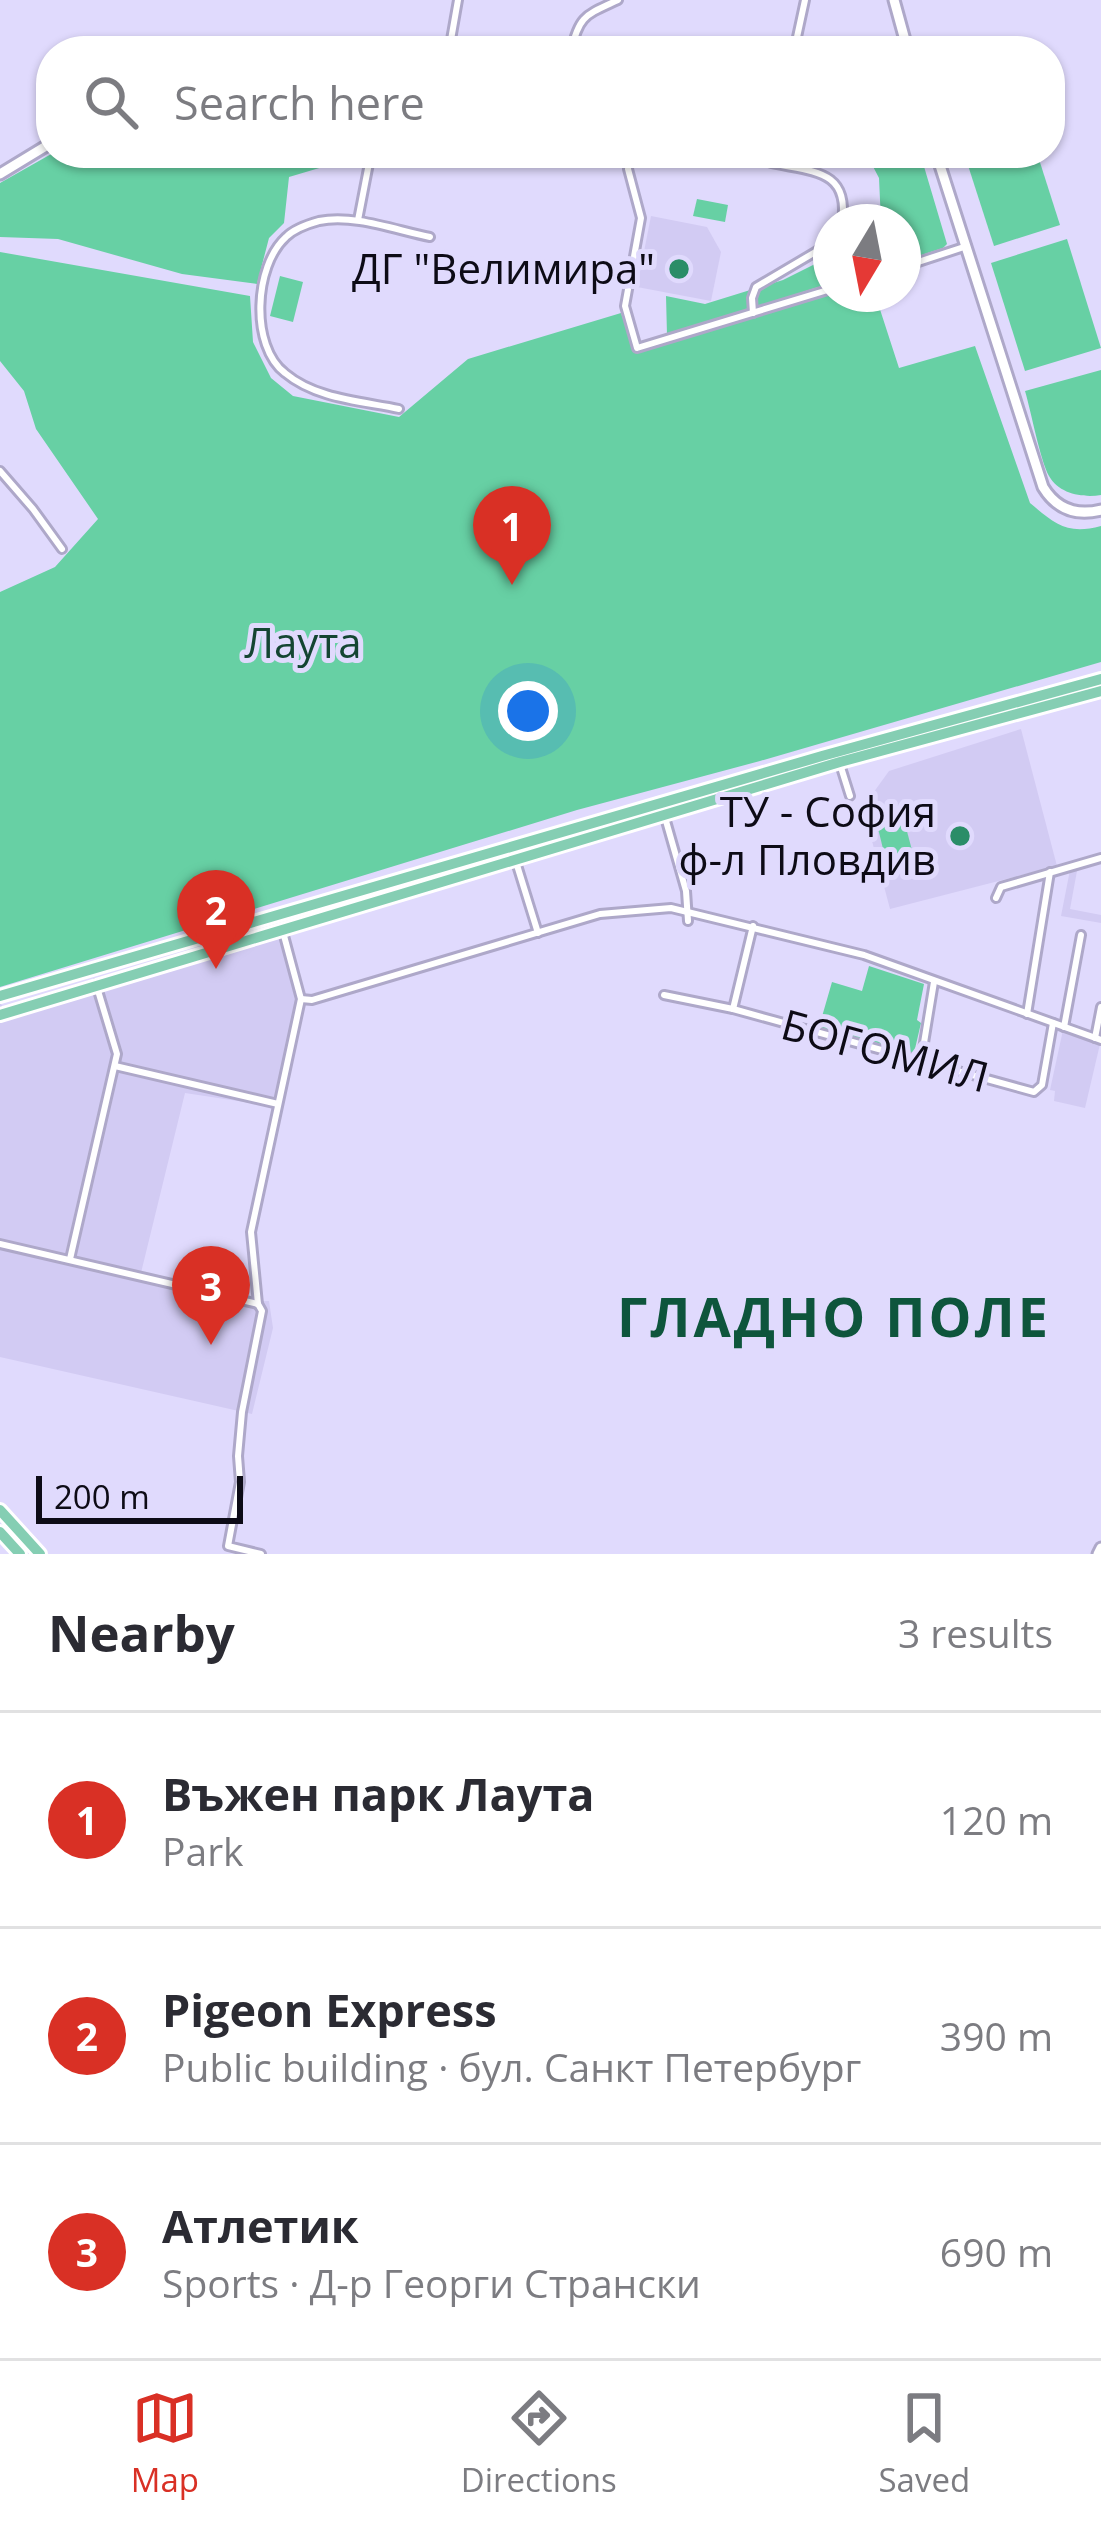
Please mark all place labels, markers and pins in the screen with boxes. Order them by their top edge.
place label: ДГ "Велимира" [352,239,655,296]
marker: ДГ "Велимира" [666,256,692,282]
pin: 1 [473,486,551,585]
place label: ТУ - София ф-л Пловдив [679,782,936,887]
marker: ТУ - София ф-л Пловдив [947,823,973,849]
pin: 2 [177,870,255,969]
pin: 3 [172,1246,250,1345]

